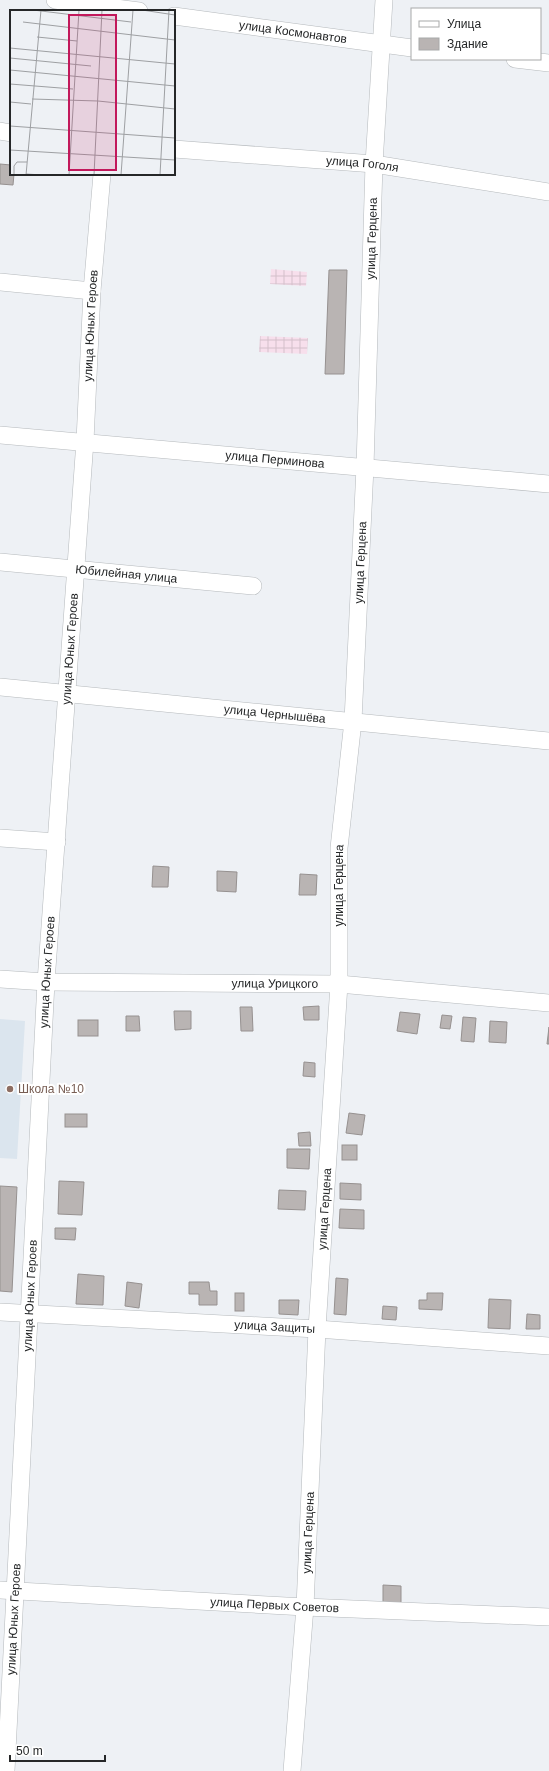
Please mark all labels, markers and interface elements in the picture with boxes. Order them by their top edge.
legend [411,8,541,60]
inset map [10,10,175,175]
text: Улица [447,17,481,31]
street label: улица Космонавтов [238,18,348,46]
text: Здание [447,37,488,51]
street label: улица Гоголя [326,153,400,175]
street label: улица Герцена [364,197,380,280]
street label: улица Юных Героев [81,269,101,382]
street label: улица Перминова [225,448,325,471]
street label: улица Герцена [352,521,369,604]
street label: Юбилейная улица [75,562,178,586]
street label: улица Юных Героев [59,593,81,705]
street label: улица Чернышёва [223,702,327,726]
street label: улица Герцена [332,843,346,927]
street label: улица Юных Героев [37,916,58,1028]
street label: улица Урицкого [232,976,319,991]
place label: Школа №10 [18,1082,84,1096]
marker: Школа №10 [5,1084,15,1094]
street label: улица Герцена [315,1167,334,1250]
street label: улица Юных Героев [20,1239,40,1352]
street label: улица Защиты [234,1318,315,1336]
street label: улица Герцена [299,1491,317,1574]
street label: улица Юных Героев [4,1563,24,1675]
street label: улица Первых Советов [210,1595,339,1615]
scale bar [10,1737,105,1763]
text: 50 m [16,1744,43,1758]

